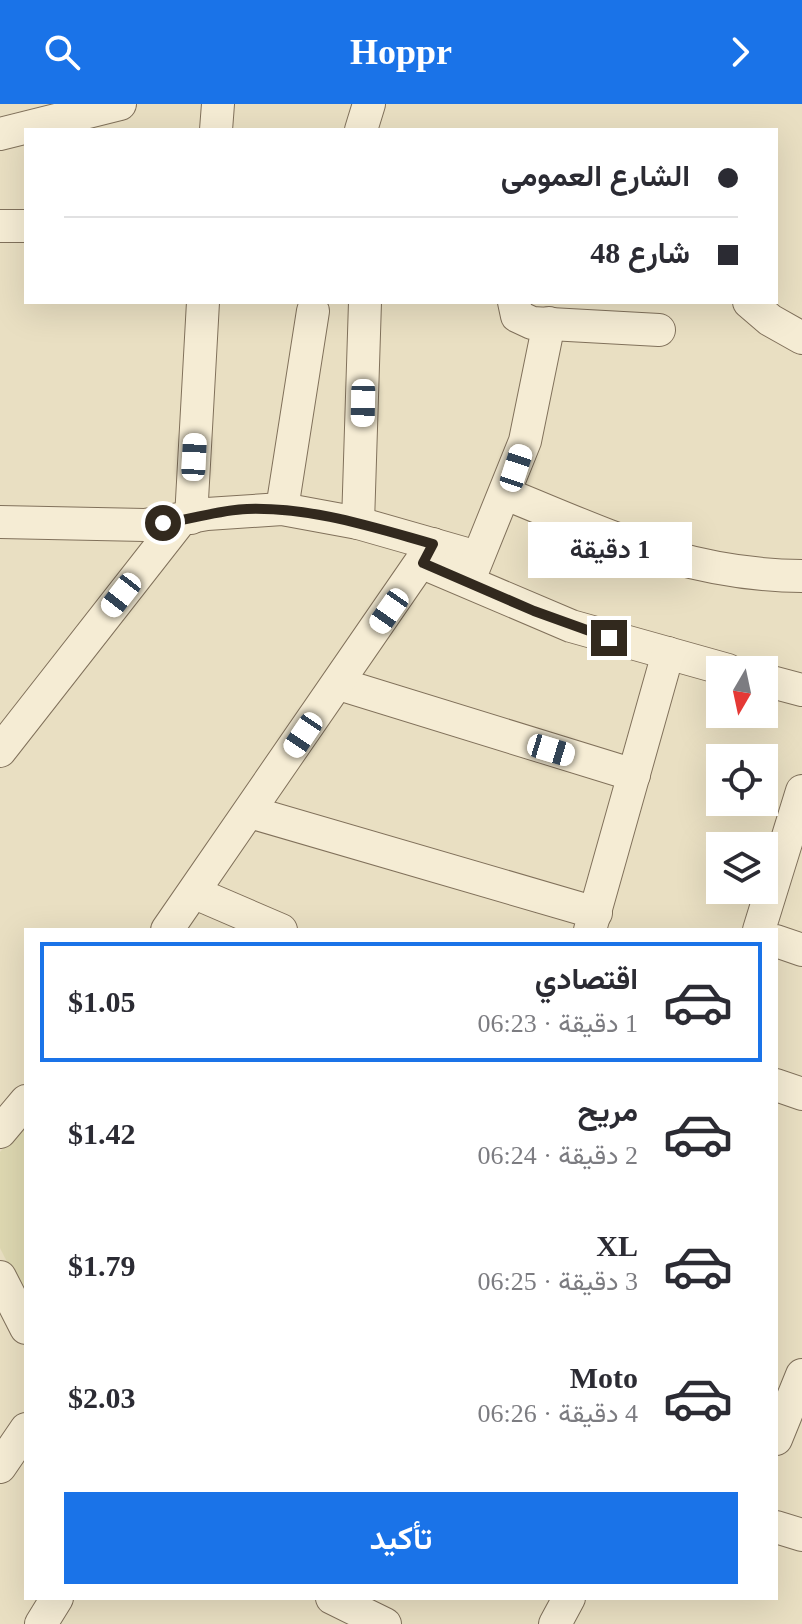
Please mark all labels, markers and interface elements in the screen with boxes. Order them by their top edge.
icon: search [40,30,84,74]
icon: forward [718,30,762,74]
text: Hoppr [350,32,452,72]
text: الشارع العمومى [501,159,690,192]
text: شارع 48 [590,236,690,269]
car [351,379,375,427]
car [181,432,207,482]
car [497,441,535,495]
route start [145,505,181,541]
callout: 1 دقيقة [527,522,691,578]
text: 1 دقيقة [570,535,650,564]
car [97,569,145,621]
car [365,584,413,638]
route end [591,620,627,656]
north arrow [706,656,778,728]
map controls [706,656,778,904]
car [280,708,326,762]
car [525,732,577,768]
button: locate [706,744,778,816]
button: layers [706,832,778,904]
text: اقتصادي [535,962,638,995]
icon: car [662,966,734,1038]
text: $1.05 [68,985,136,1018]
text: 1 دقيقة · 06:23 [477,1009,638,1038]
text: مريح [578,1094,638,1127]
icon: car [662,1098,734,1170]
text: $1.42 [68,1117,136,1150]
text: 2 دقيقة · 06:24 [477,1141,638,1170]
text: XL [596,1229,638,1262]
icon: car [662,1230,734,1302]
text: $1.79 [68,1249,136,1282]
text: 3 دقيقة · 06:25 [477,1267,638,1296]
text: Moto [570,1361,638,1394]
icon: car [662,1362,734,1434]
text: $2.03 [68,1381,136,1414]
text: 4 دقيقة · 06:26 [477,1399,638,1428]
button: تأكيد [64,1492,738,1584]

